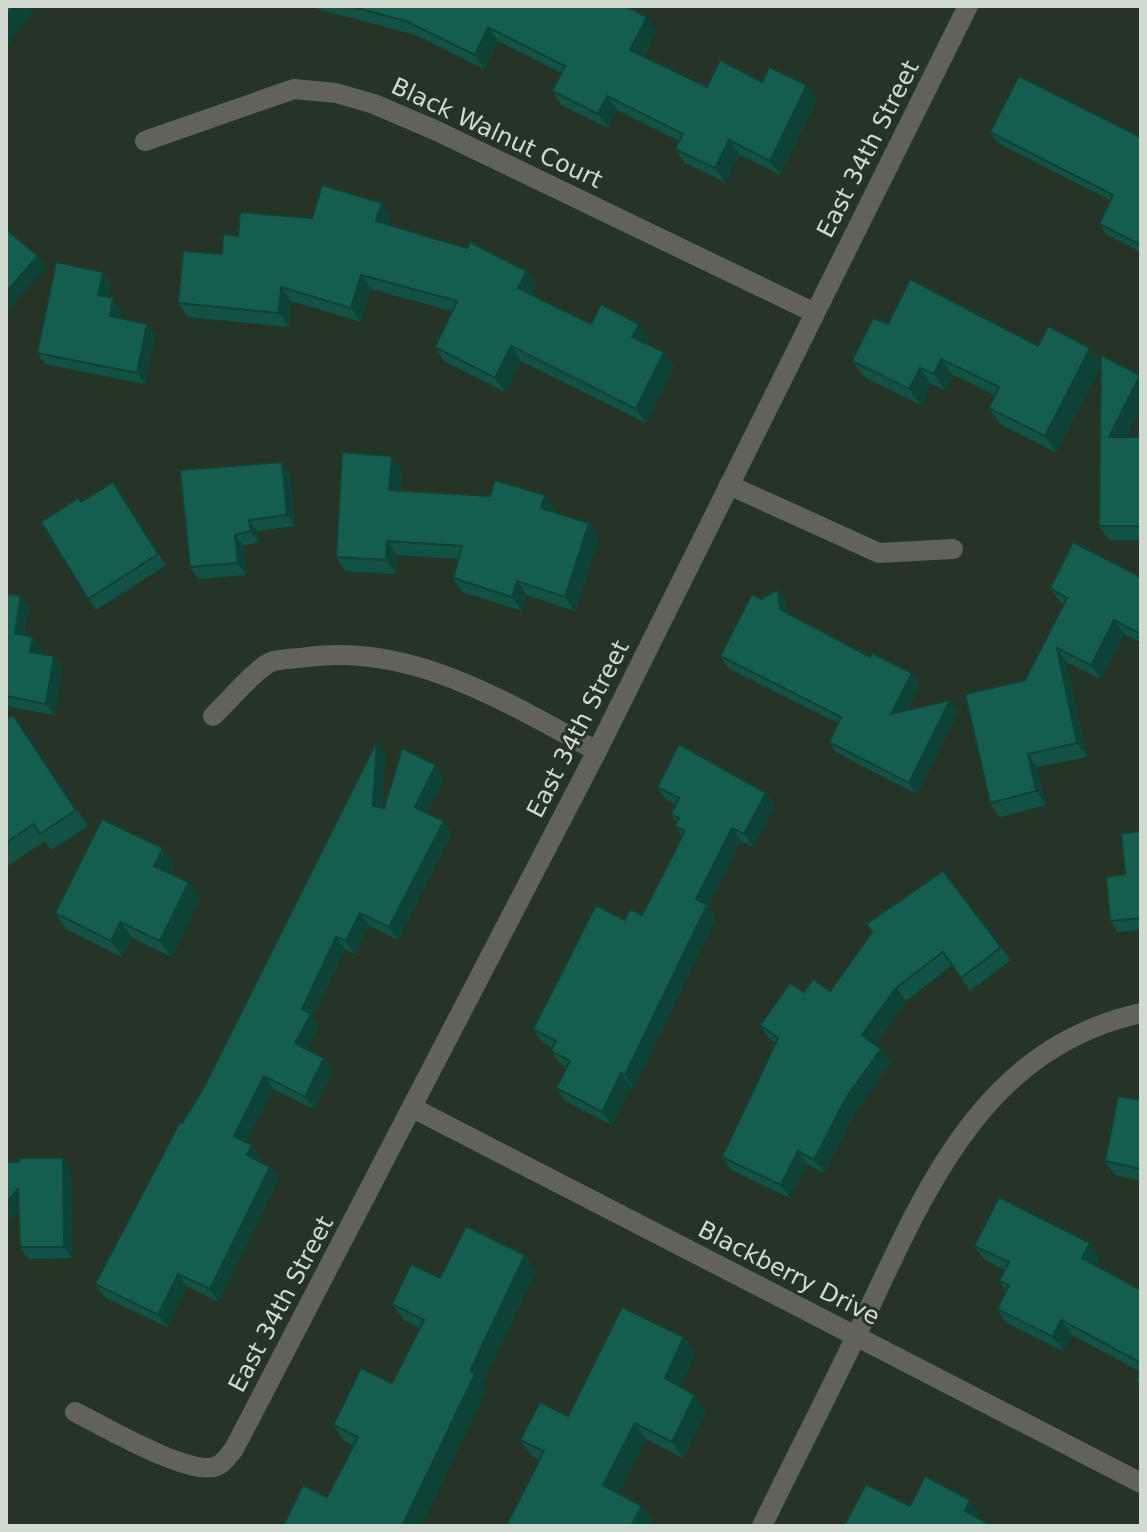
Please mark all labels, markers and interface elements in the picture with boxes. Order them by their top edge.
street label: East 34th Street [811,56,925,242]
street label: Black Walnut Court [387,72,607,194]
street label: East 34th Street [521,636,635,822]
street label: East 34th Street [223,1211,339,1397]
street label: Blackberry Drive [694,1215,884,1331]

